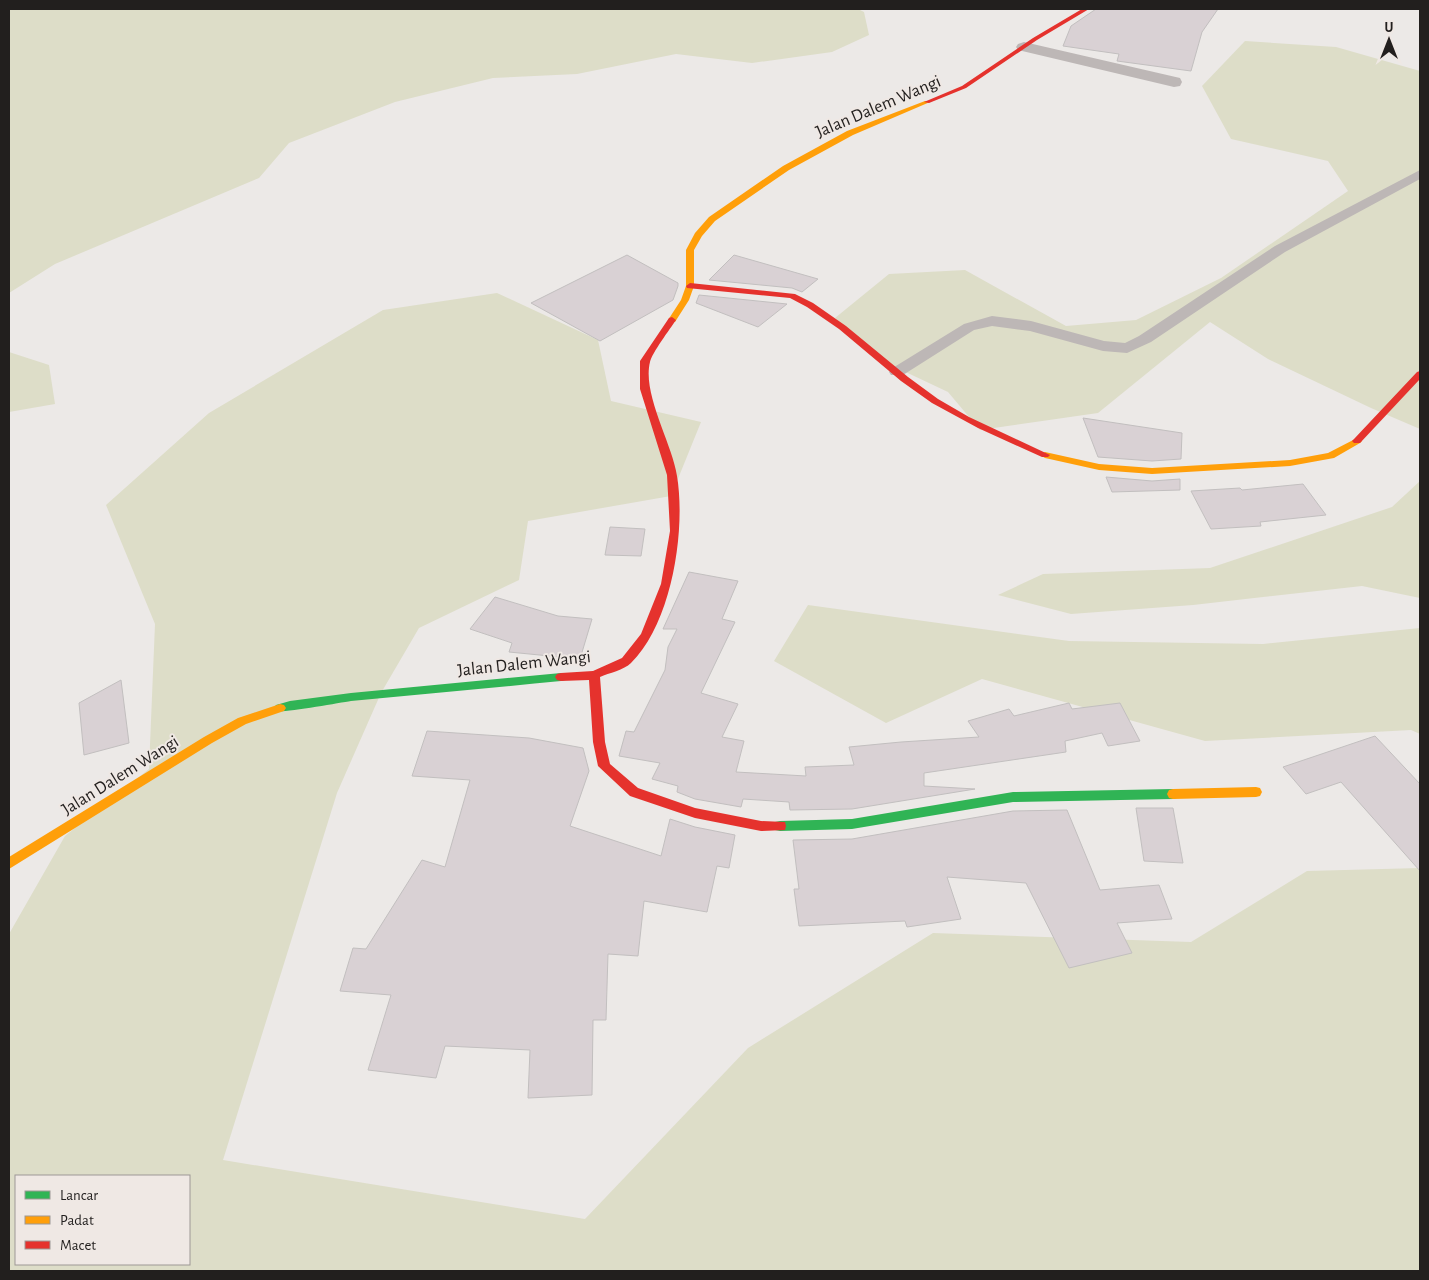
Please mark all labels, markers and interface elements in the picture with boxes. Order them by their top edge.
north arrow [1364,15,1414,65]
text: U [1385,21,1394,35]
street label: Jalan Dalem Wangi [813,72,944,141]
street label: Jalan Dalem Wangi [456,648,592,680]
street label: Jalan Dalem Wangi [59,733,182,819]
legend [15,1175,190,1265]
text: Lancar [60,1188,98,1203]
text: Padat [60,1213,94,1228]
text: Macet [60,1238,96,1253]

